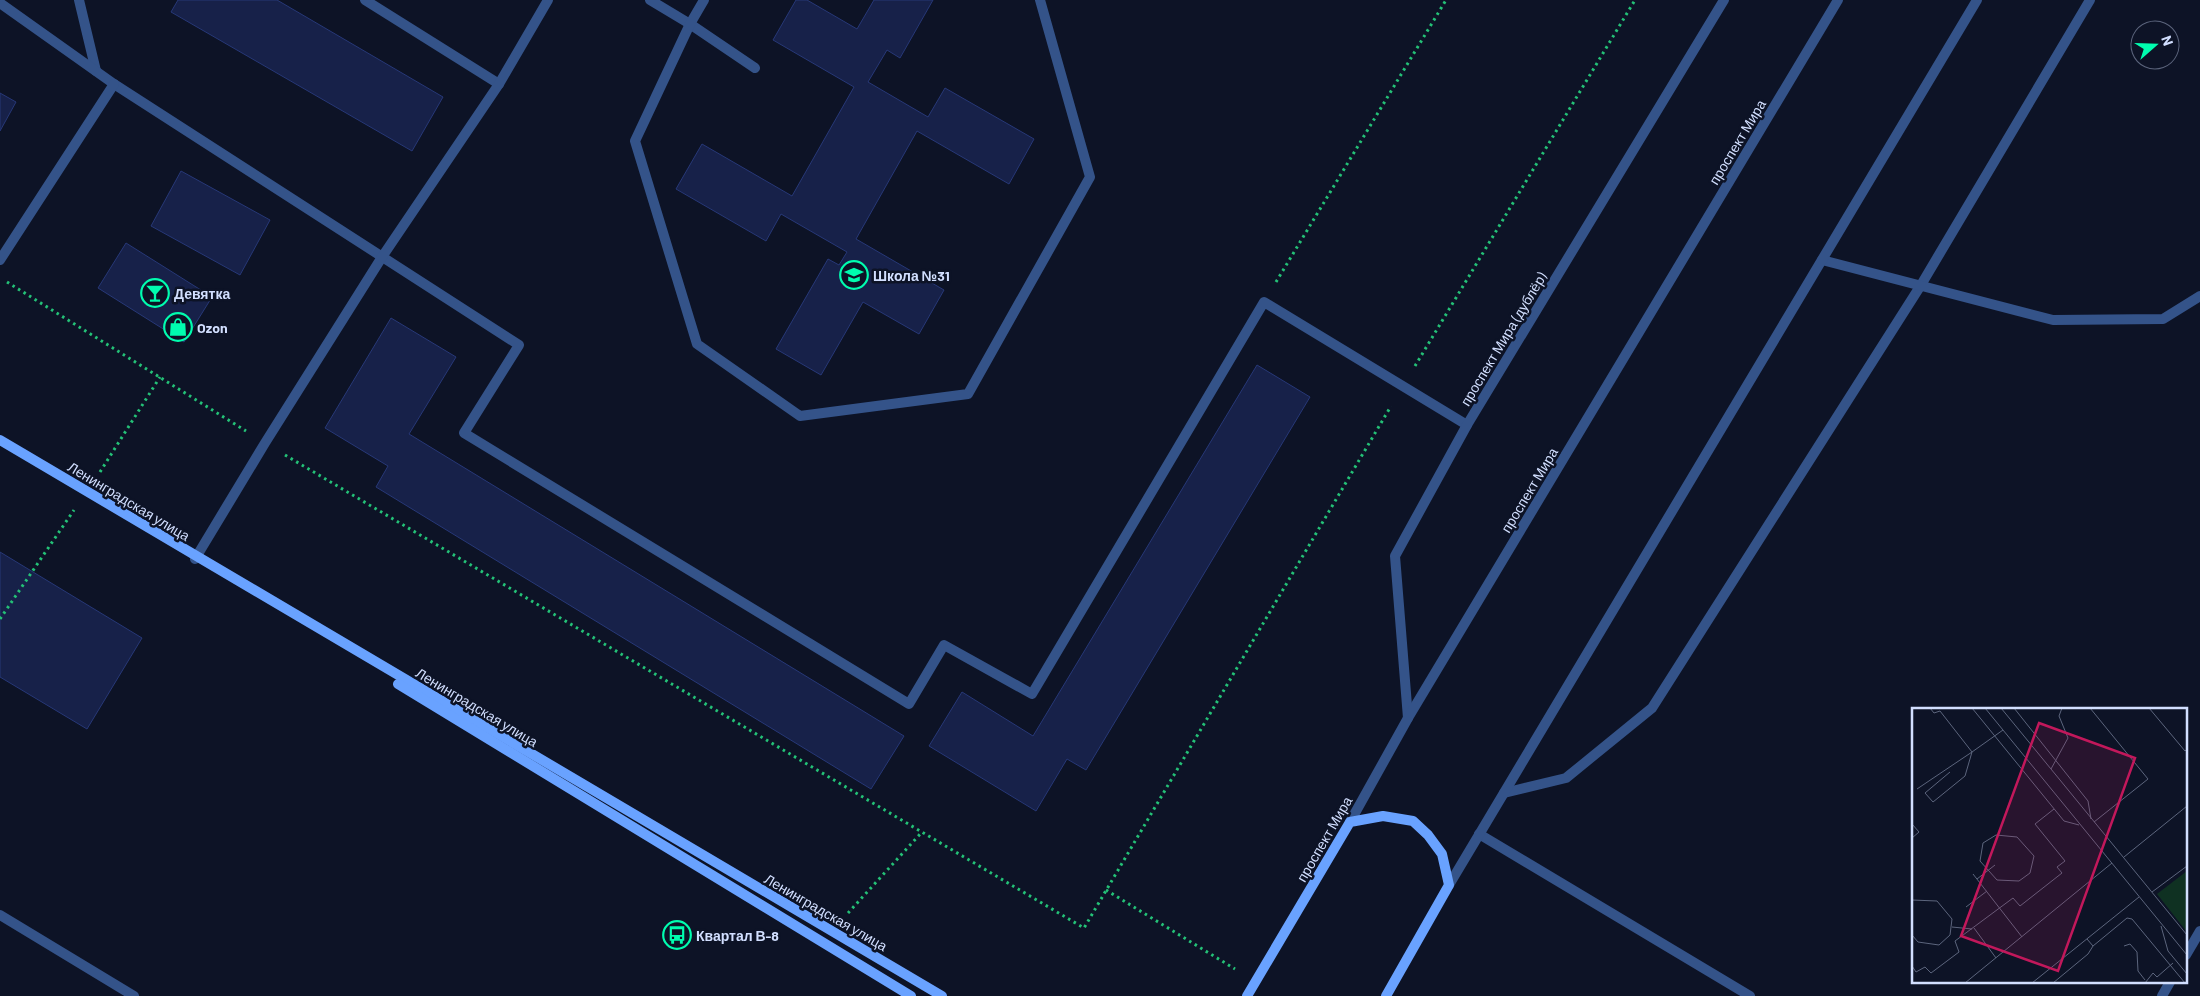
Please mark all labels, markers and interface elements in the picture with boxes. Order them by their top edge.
north arrow [2130,20,2180,70]
text: N [2158,33,2177,48]
street label: проспект Мира [1705,96,1769,188]
school or university icon: Школа №31 [839,260,869,290]
place label: Школа №31 [873,267,950,284]
street label: проспект Мира (дублёр) [1456,269,1550,409]
bar icon: Девятка [140,278,170,308]
place label: Девятка [174,285,230,302]
shop icon: Ozon [163,312,193,342]
place label: Ozon [197,319,228,336]
street label: проспект Мира [1497,444,1561,536]
street label: Ленинградская улица [65,458,193,544]
street label: Ленинградская улица [413,664,541,750]
inset map [1912,708,2188,984]
street label: проспект Мира [1293,793,1355,885]
street label: Ленинградская улица [761,870,891,954]
bus stop icon: Квартал В-8 [662,920,692,950]
place label: Квартал В-8 [696,927,779,944]

